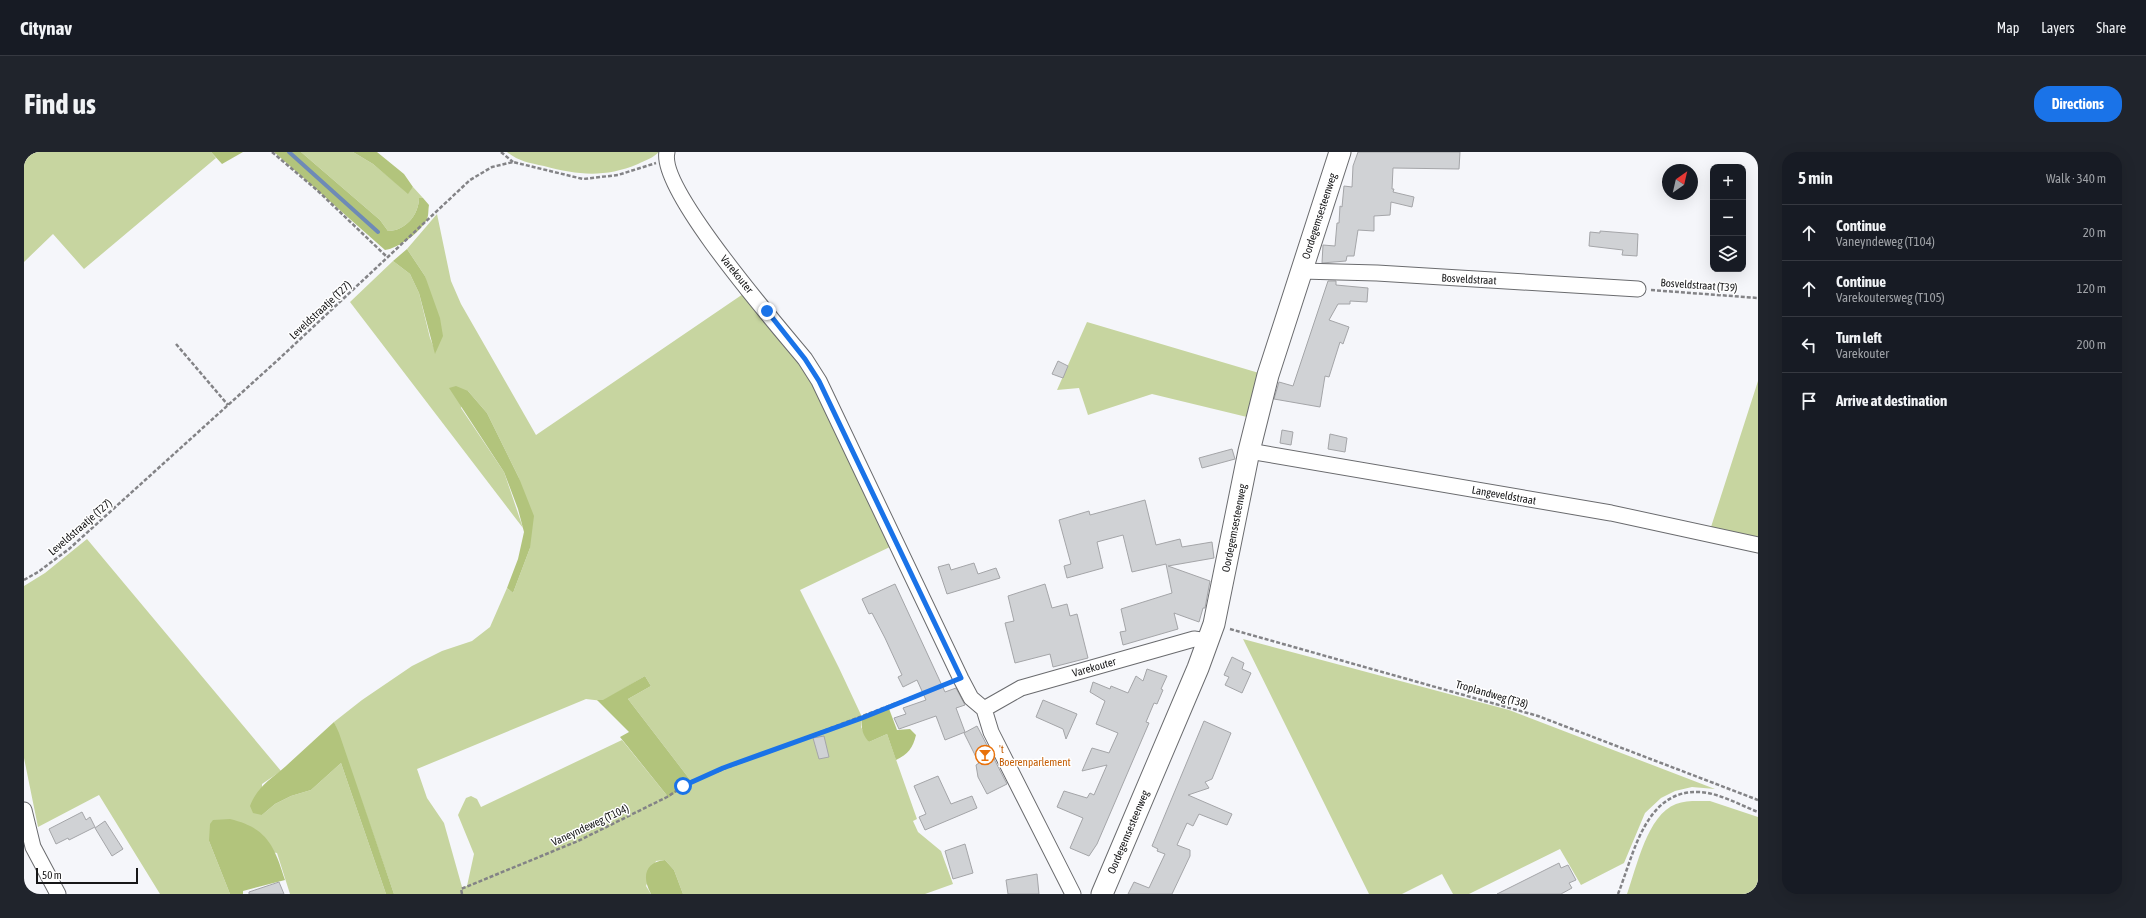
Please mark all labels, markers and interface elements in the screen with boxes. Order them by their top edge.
text: Citynav [20,17,72,39]
text: Map [1997,20,2019,36]
text: Layers [2041,20,2074,36]
text: Share [2096,20,2126,36]
button: Directions [2034,86,2122,122]
text: Find us [24,88,96,120]
north arrow [1662,164,1698,200]
map controls [1710,164,1746,272]
button: + [1710,164,1746,200]
text: 5 min [1798,168,1833,188]
street label: Oordegemsesteenweg [1299,171,1339,261]
text: Walk · 340 m [2046,171,2106,186]
button: − [1710,200,1746,236]
text: Continue [1836,217,1886,234]
icon: ahead [1798,222,1820,244]
text: 20 m [2083,225,2106,240]
text: Vaneyndeweg (T104) [1836,234,1935,249]
button: layers [1710,236,1746,272]
street label: Varekouter [718,253,756,296]
street label: Bosveldstraat [1441,272,1497,286]
text: Continue [1836,273,1886,290]
street label: Bosveldstraat (T39) [1660,276,1738,294]
street label: Leveldstraatje (T27) [287,278,353,342]
icon: ahead [1798,278,1820,300]
text: 120 m [2077,281,2106,296]
text: Varekoutersweg (T105) [1836,290,1945,305]
route end [758,302,776,320]
text: Turn left [1836,329,1882,346]
icon: left [1798,334,1820,356]
text: 200 m [2077,337,2106,352]
text: Varekouter [1836,346,1889,361]
icon: arrive [1798,390,1820,412]
text: Arrive at destination [1836,392,1947,409]
street label: Oordegemsesteenweg [1220,483,1249,573]
street label: Langeveldstraat [1471,483,1537,507]
street label: Leveldstraatje (T27) [46,496,114,558]
street label: Varekouter [1071,655,1118,679]
street label: Troplandweg (T38) [1455,678,1530,710]
place label: 't Boerenparlement [999,743,1071,768]
bar icon: 't Boerenparlement [974,744,996,766]
route start [674,777,692,795]
street label: Oordegemsesteenweg [1105,788,1151,876]
street label: Vaneyndeweg (T104) [550,802,631,848]
scale bar [36,866,138,885]
text: 50 m [42,869,62,881]

